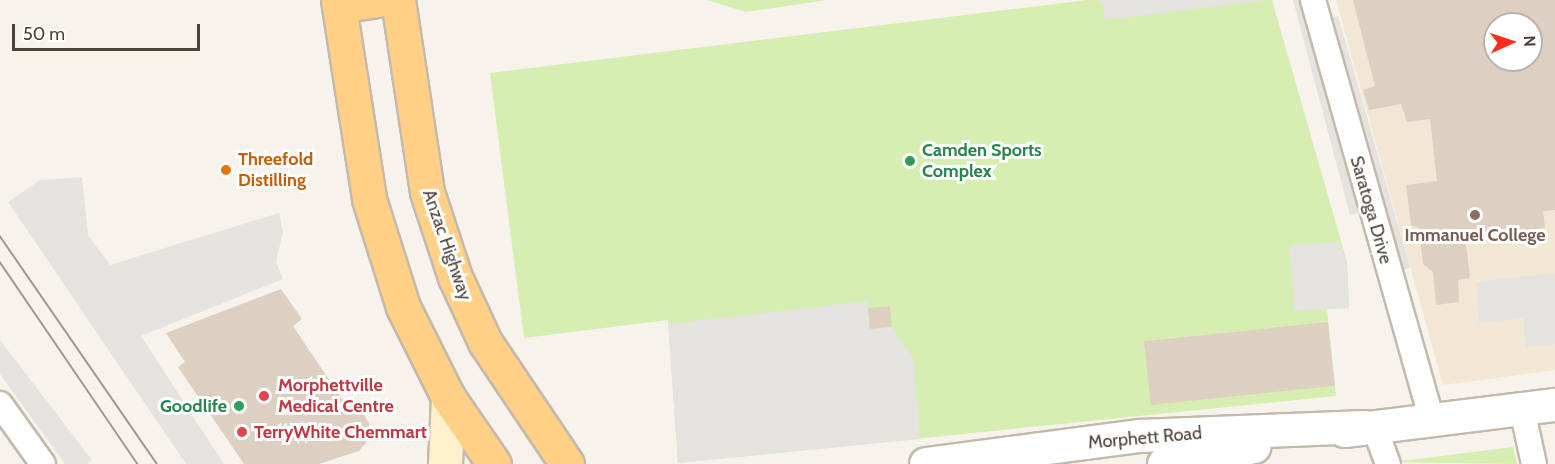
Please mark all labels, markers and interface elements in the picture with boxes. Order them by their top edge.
scale bar [15,12,202,50]
north arrow [1483,12,1543,72]
text: 50 m [23,23,65,45]
text: N [1520,35,1539,47]
place label: Camden Sports Complex [922,140,1042,182]
place label: Threefold Distilling [238,149,313,192]
marker: Camden Sports Complex [903,154,917,168]
street label: Saratoga Drive [1345,154,1397,266]
marker: Threefold Distilling [219,163,233,177]
street label: Anzac Highway [418,187,476,303]
marker: Immanuel College [1468,208,1482,222]
place label: Immanuel College [1405,224,1545,246]
place label: Morphettville Medical Centre [278,375,394,418]
marker: Morphettville Medical Centre [255,387,273,405]
place label: Goodlife [160,395,227,417]
marker: Goodlife [232,399,246,413]
place label: TerryWhite Chemmart [254,421,427,443]
street label: Morphett Road [1087,422,1203,454]
marker: TerryWhite Chemmart [235,425,249,439]

